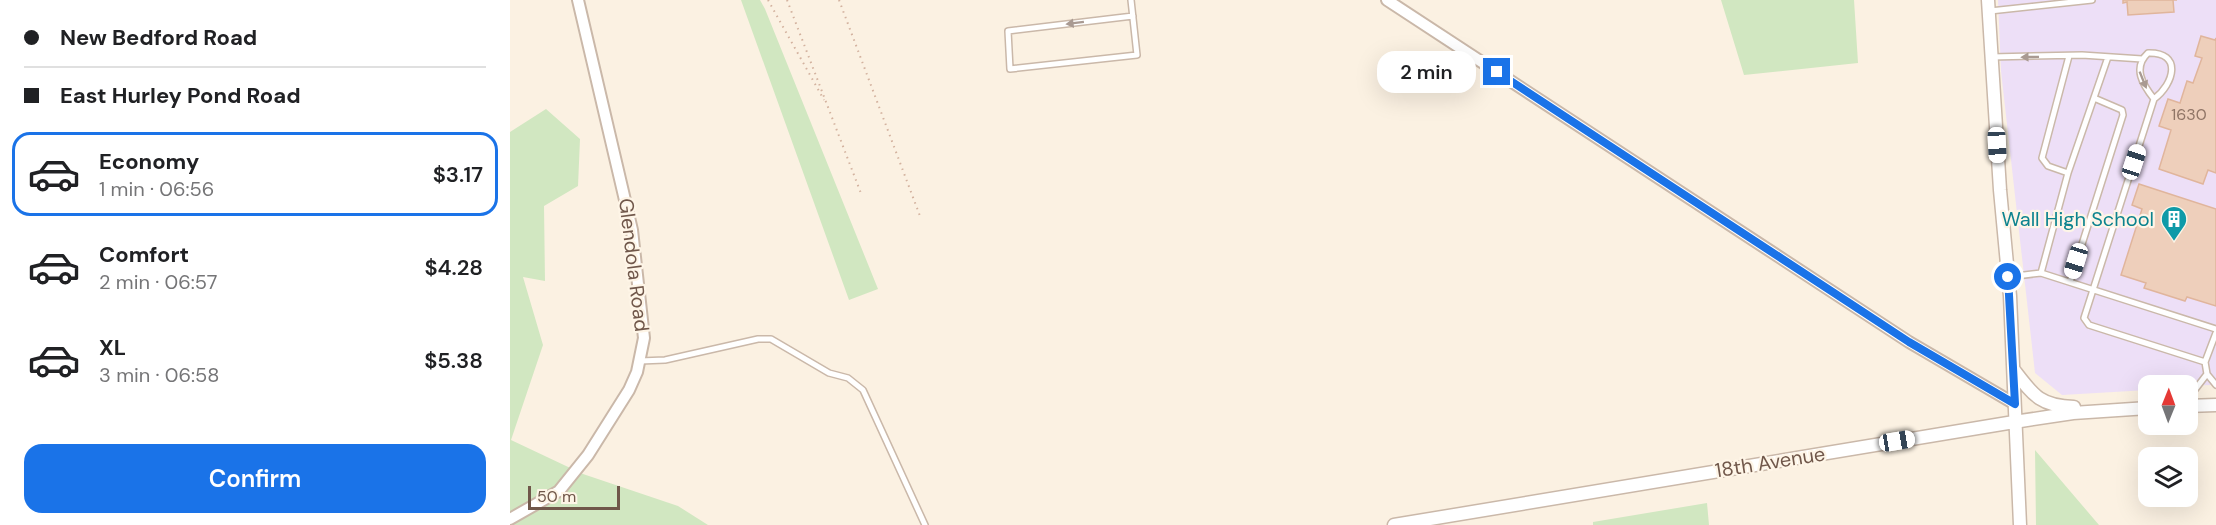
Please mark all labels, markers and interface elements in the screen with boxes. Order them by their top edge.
one-way arrow [1066,18,1085,28]
text: New Bedford Road [60,23,257,52]
callout: 2 min [1377,51,1476,93]
one-way arrow [2020,53,2039,62]
route end [1483,58,1510,85]
text: 2 min [1400,59,1453,85]
one-way arrow [2139,71,2149,89]
text: East Hurley Pond Road [60,81,301,110]
house number: 1630 [2171,104,2207,125]
car [1987,127,2007,163]
car [2120,142,2148,182]
icon: car [27,147,81,201]
text: Economy [99,147,199,176]
text: $3.17 [433,160,483,189]
text: 1 min · 06:56 [99,176,214,202]
street label: Glendola Road [613,197,655,333]
building icon: Wall High School [2159,204,2189,242]
place label: Wall High School [2001,206,2154,232]
icon: car [27,240,81,294]
text: Comfort [99,240,189,269]
car [2062,241,2090,281]
text: $4.28 [424,253,483,282]
route start [1994,263,2021,290]
text: 2 min · 06:57 [99,269,217,295]
icon: car [27,333,81,387]
text: XL [99,333,126,362]
text: $5.38 [424,346,483,375]
text: 3 min · 06:58 [99,362,219,388]
north arrow [2138,375,2198,435]
map controls [2138,375,2198,507]
car [1878,429,1916,453]
street label: 18th Avenue [1713,440,1827,484]
button: Confirm [24,444,486,513]
button: layers [2138,447,2198,507]
scale bar [528,483,620,510]
text: 50 m [537,486,576,507]

